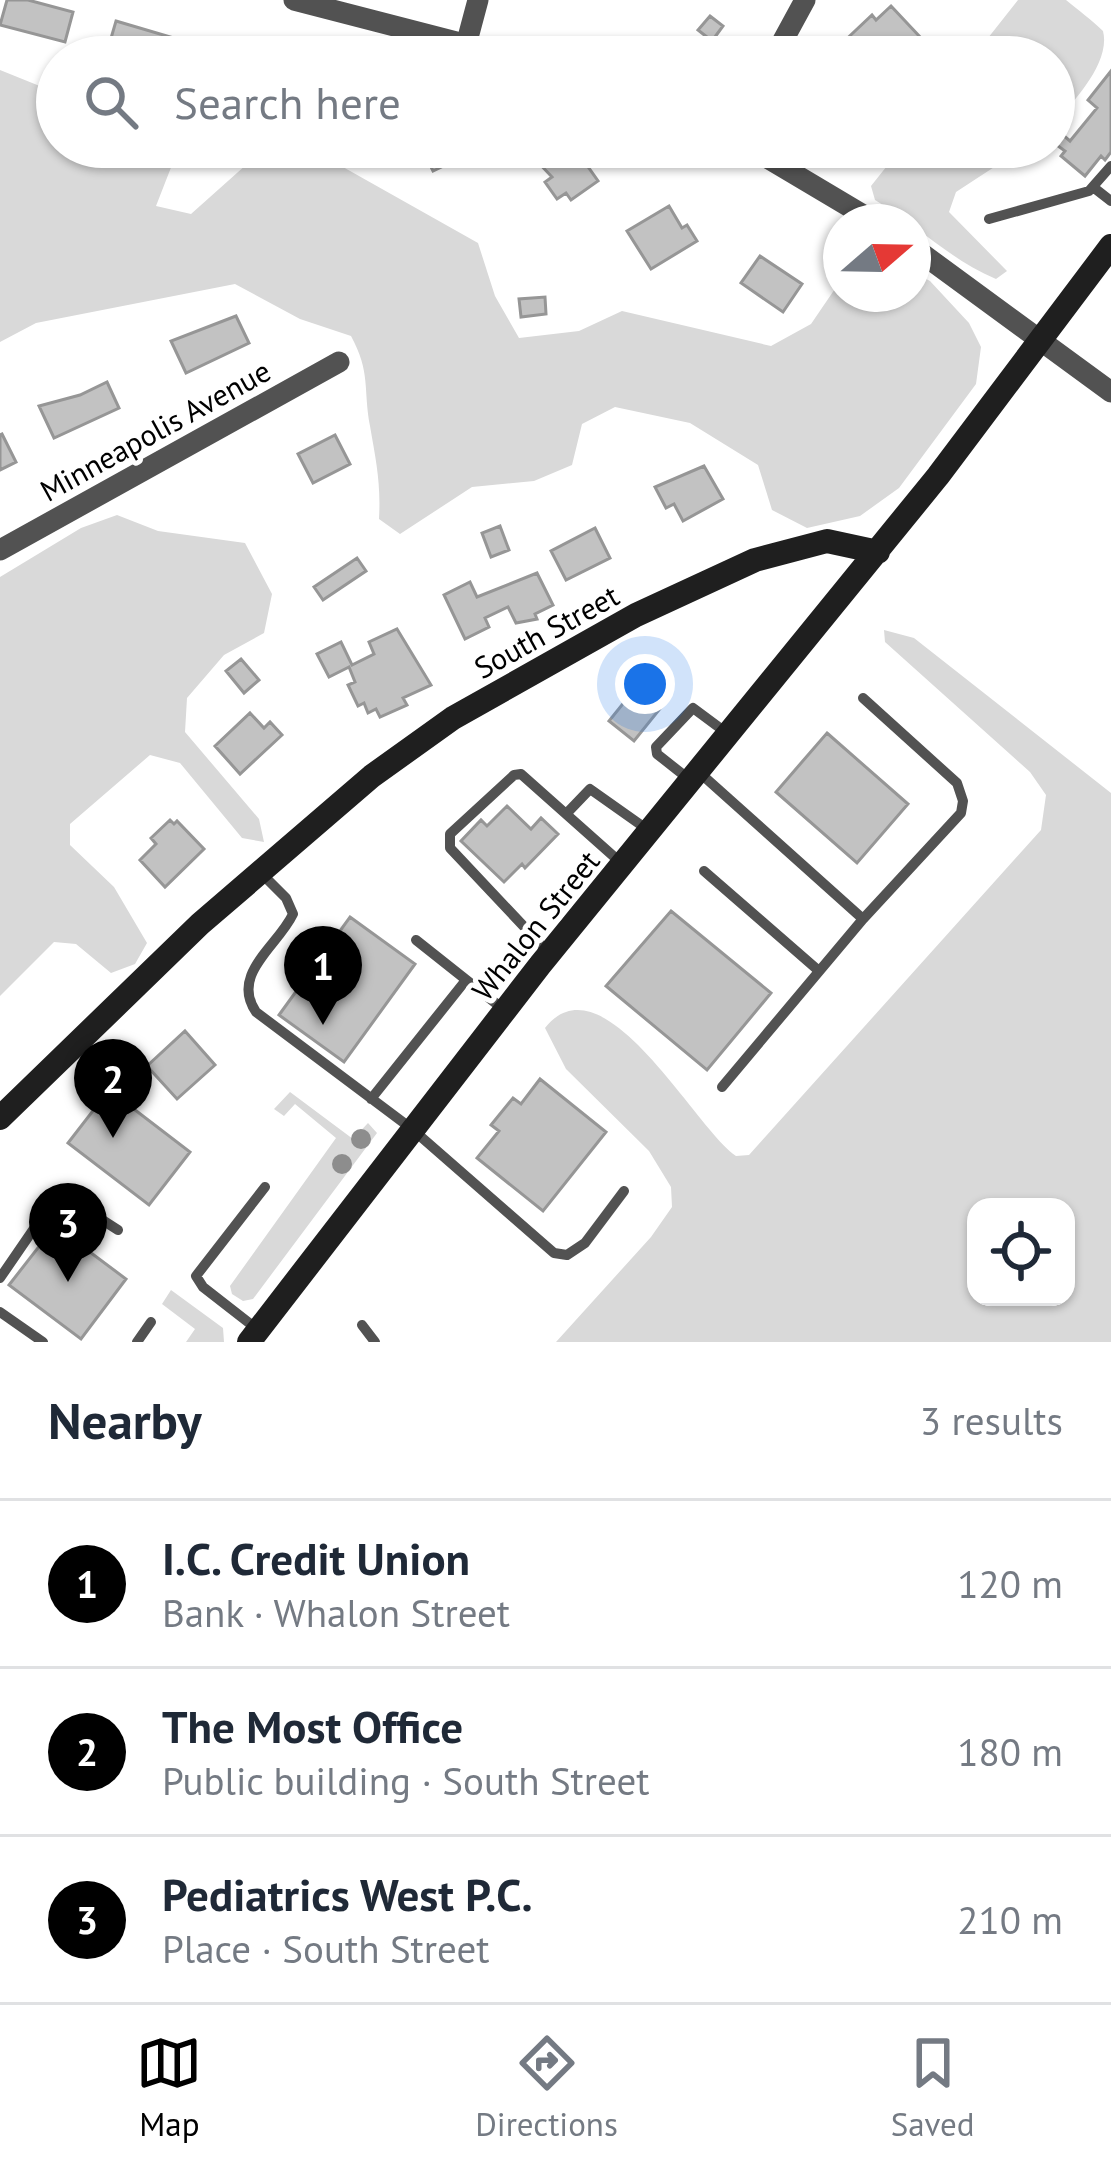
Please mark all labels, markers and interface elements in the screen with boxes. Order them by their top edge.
search box [36,36,1075,168]
icon: search [78,69,144,135]
text: Search here [174,73,401,131]
north arrow [823,204,931,312]
street label: Minneapolis Avenue [33,351,277,509]
street label: South Street [467,575,625,687]
your location [615,654,675,714]
street label: Whalon Street [463,842,607,1008]
pin: 1 [284,926,362,1025]
pin: 2 [74,1039,152,1138]
pin: 3 [29,1183,107,1282]
map controls [967,1198,1075,1306]
button: locate [967,1198,1075,1306]
text: Nearby [48,1387,202,1453]
text: 3 results [920,1395,1063,1446]
text: I.C. Credit Union [162,1529,470,1587]
text: 1 [76,1558,98,1609]
text: 120 m [957,1558,1063,1609]
text: Bank · Whalon Street [162,1587,510,1638]
text: The Most Office [162,1697,463,1755]
text: 2 [76,1726,98,1777]
text: 180 m [957,1726,1063,1777]
text: Public building · South Street [162,1755,650,1806]
text: Pediatrics West P.C. [162,1865,533,1923]
text: 3 [76,1894,98,1945]
text: 210 m [957,1894,1063,1945]
text: Place · South Street [162,1923,489,1974]
tab: Map [136,2030,202,2145]
tab: Directions [475,2030,618,2145]
tab: Saved [891,2030,975,2145]

